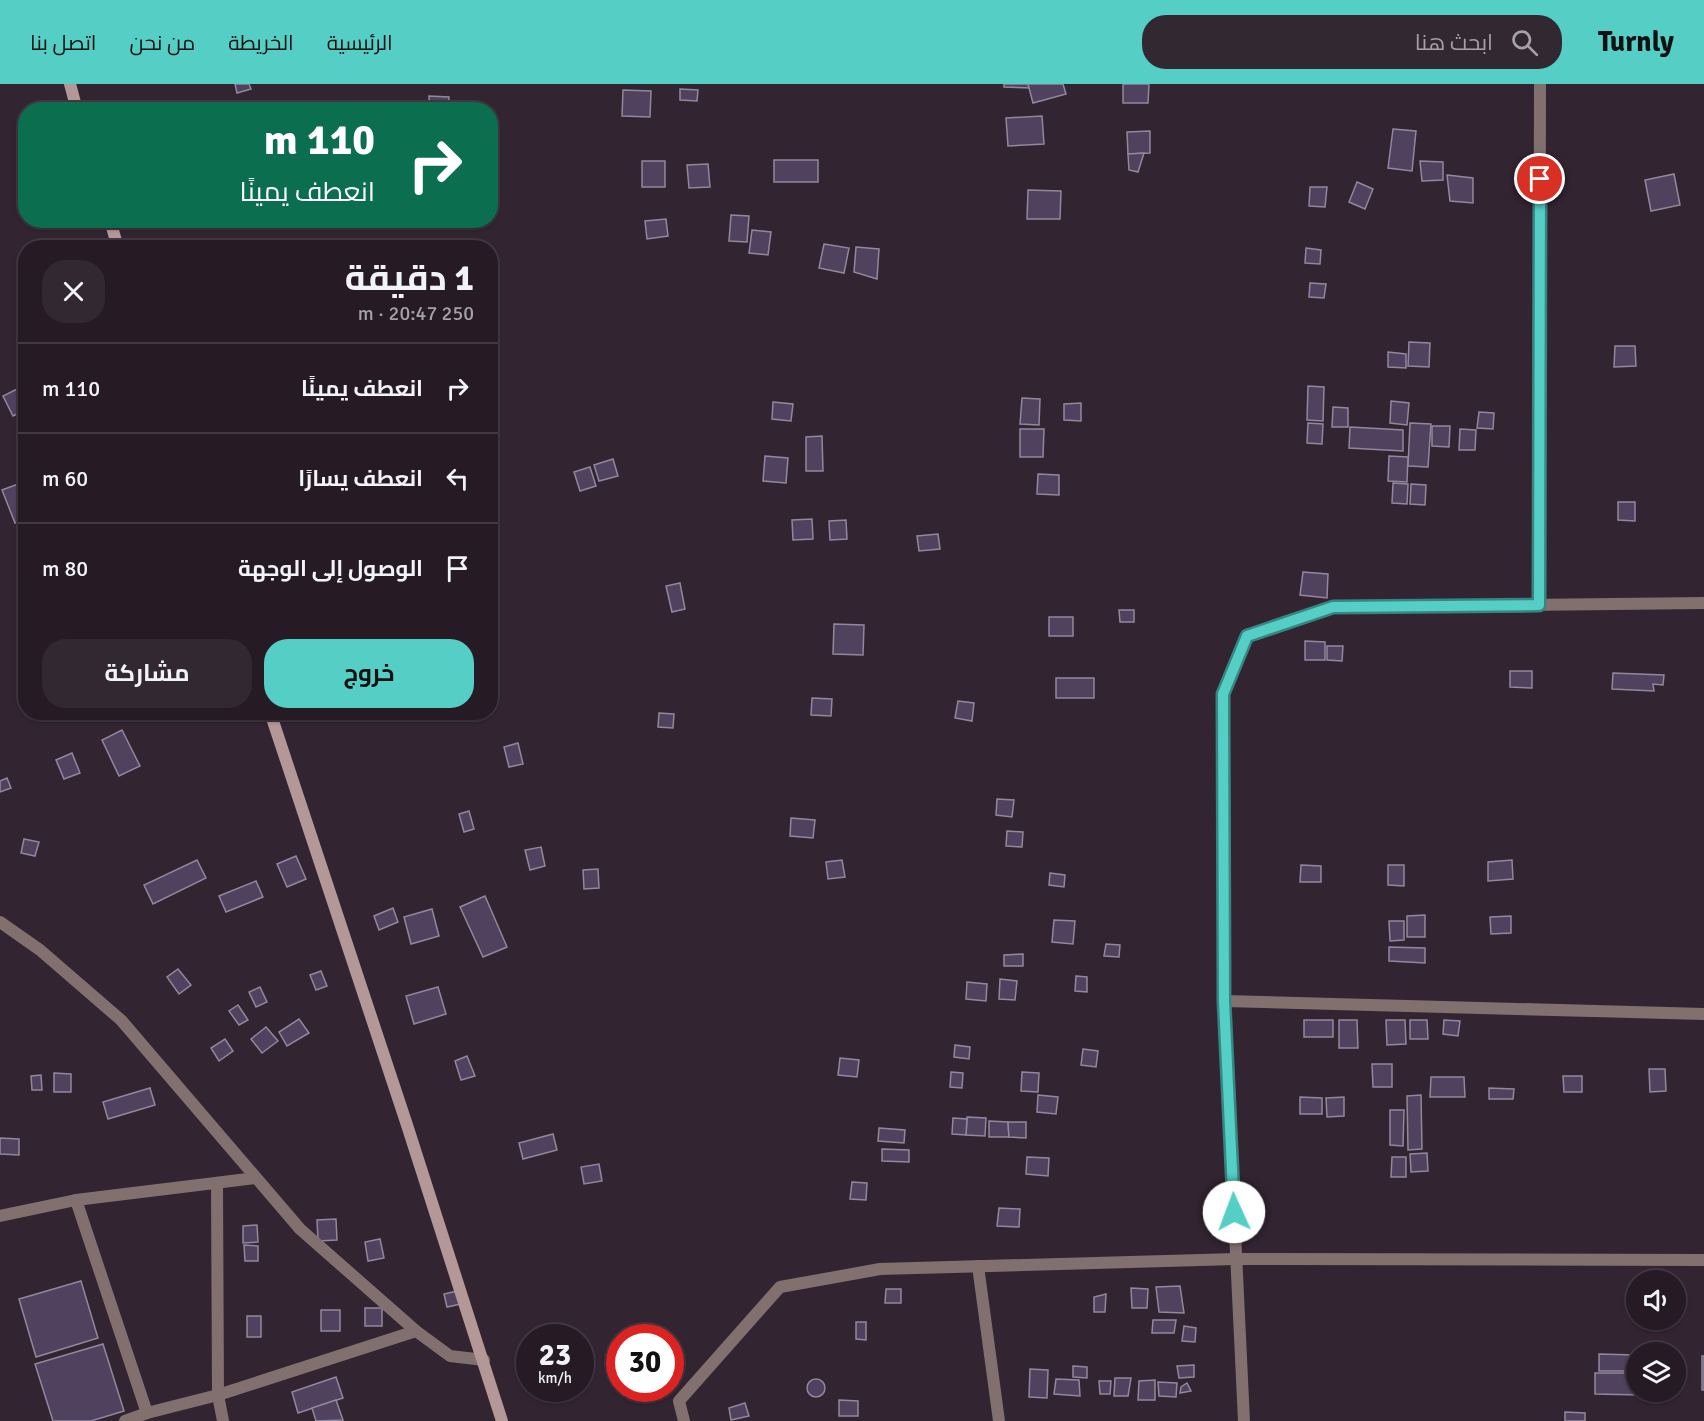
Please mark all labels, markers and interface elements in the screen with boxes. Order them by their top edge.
search box [1142,15,1562,69]
text: Turnly [1598,25,1674,59]
icon: search [1508,26,1541,59]
text: ابحث هنا [1415,29,1493,56]
text: اتصل بنا [30,30,96,56]
text: من نحن [129,30,195,56]
text: الخريطة [228,30,294,56]
text: الرئيسية [327,30,393,56]
text: 110 m [264,115,375,166]
icon: right [396,126,474,204]
pin [1514,153,1565,204]
icon: arrive [1523,162,1556,195]
text: انعطف يمينًا [239,176,375,209]
text: 1 دقيقة [345,256,474,301]
button: close [42,260,105,323]
text: 250 m · 20:47 [358,301,474,326]
icon: right [441,372,474,405]
text: 110 m [42,375,100,402]
text: انعطف يمينًا [301,375,423,402]
icon: left [441,462,474,495]
text: 60 m [42,465,88,492]
text: انعطف يسارًا [298,465,423,492]
icon: arrive [441,552,474,585]
text: 80 m [42,555,88,582]
text: الوصول إلى الوجهة [238,555,423,582]
button: مشاركة [42,639,252,708]
button: خروج [264,639,474,708]
position arrow [1202,1180,1266,1244]
map controls [1626,1270,1686,1402]
button: sound [1626,1270,1686,1330]
speed limit sign: 30 [606,1324,684,1402]
text: 23 [539,1337,571,1374]
button: layers [1626,1342,1686,1402]
text: km/h [538,1369,572,1387]

